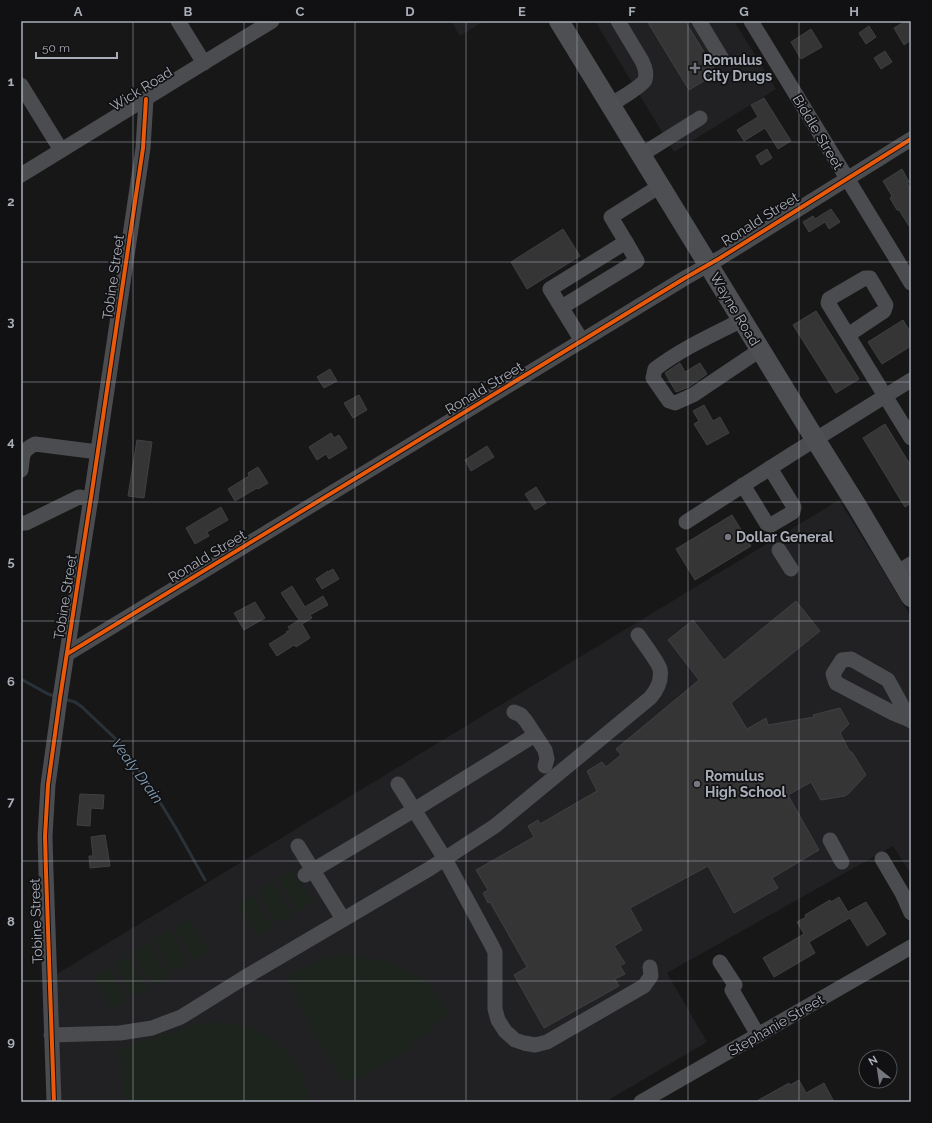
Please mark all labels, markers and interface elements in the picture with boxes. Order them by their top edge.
text: A [74,4,83,19]
text: B [184,4,193,19]
text: C [296,4,305,19]
text: D [405,4,415,19]
text: E [518,4,526,19]
text: F [628,4,636,19]
text: G [739,4,749,19]
text: H [849,4,859,19]
scale bar [36,34,117,60]
text: 50 m [42,41,70,55]
place label: Romulus City Drugs [703,52,772,84]
marker: Romulus City Drugs [690,63,700,73]
street label: Wick Road [107,64,175,114]
text: 1 [8,74,15,89]
street label: Biddle Street [789,92,847,172]
street label: Ronald Street [718,189,802,249]
text: 2 [7,194,15,209]
street label: Tobine Street [99,233,127,321]
street label: Wayne Road [707,270,763,348]
text: 3 [7,314,15,329]
street label: Ronald Street [442,358,526,418]
text: 4 [7,434,15,449]
street label: Ronald Street [165,526,249,586]
place label: Dollar General [736,529,834,545]
marker: Dollar General [723,532,733,542]
street label: Tobine Street [50,553,80,641]
text: 5 [7,554,15,569]
text: 6 [7,674,15,689]
water label: Vealy Drain [107,735,167,807]
place label: Romulus High School [705,768,787,800]
marker: Romulus High School [692,779,702,789]
text: 7 [7,794,15,809]
street label: Tobine Street [26,878,45,964]
text: 8 [7,914,15,929]
street label: Stephanie Street [725,991,827,1059]
text: 9 [7,1034,15,1049]
north arrow [858,1049,898,1089]
text: N [866,1053,880,1069]

